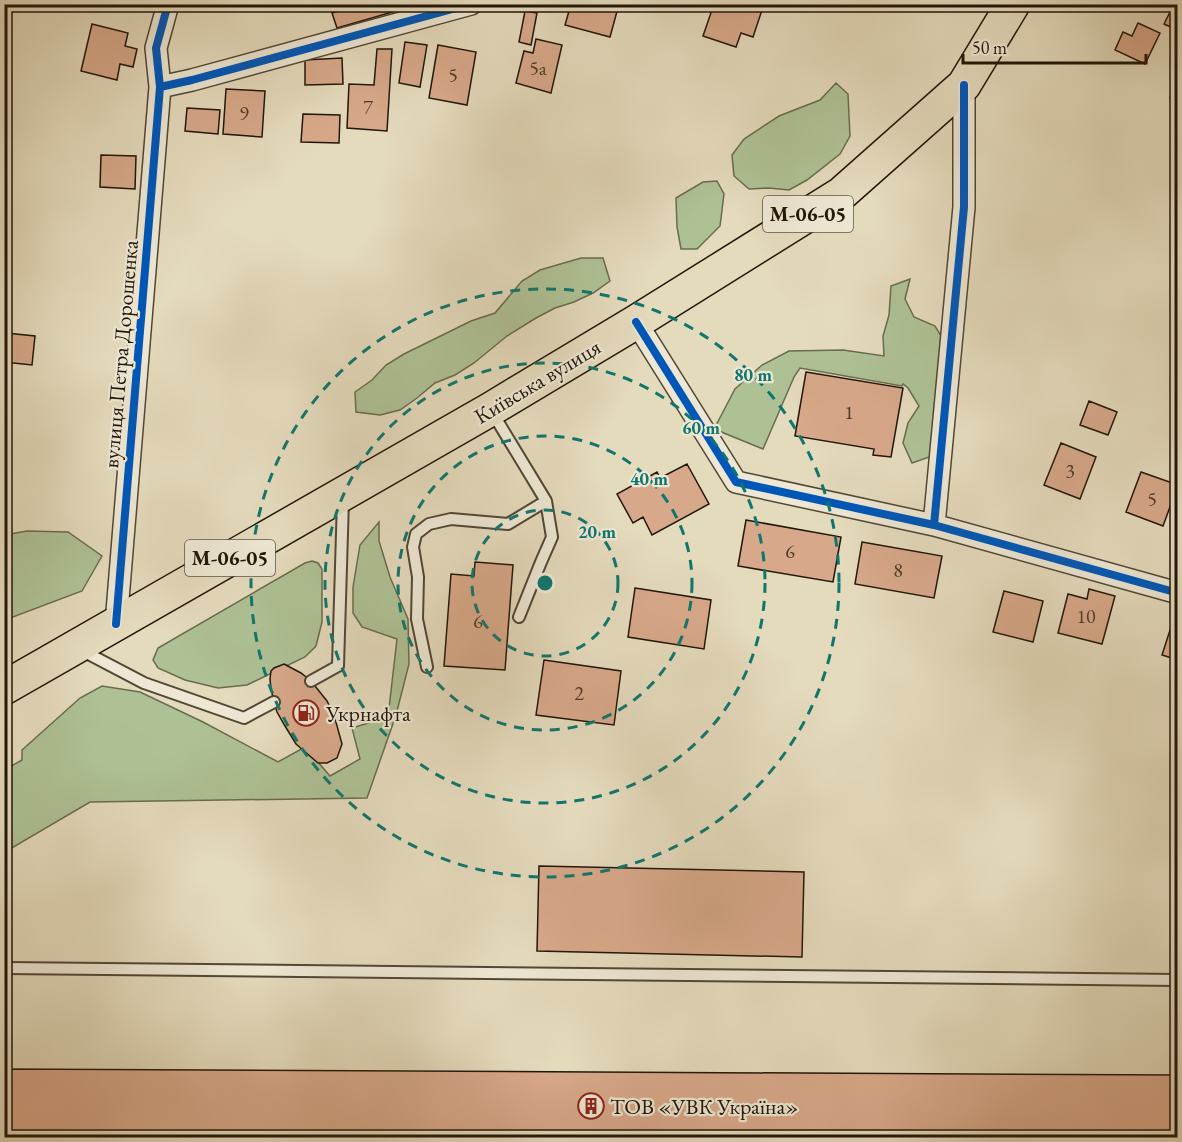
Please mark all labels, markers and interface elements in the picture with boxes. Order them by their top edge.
scale bar [963,27,1146,65]
text: 50 m [972,36,1007,59]
house number: 5а [529,55,547,81]
house number: 5 [448,62,458,88]
house number: 7 [363,94,373,120]
house number: 9 [239,100,249,126]
road number: М-06-05 [763,196,853,232]
street label: вулиця Петра Дорошенка [96,239,145,469]
street label: Київська вулиця [469,332,606,431]
text: 80 m [734,363,772,386]
house number: 1 [844,399,854,425]
text: 60 m [682,416,720,439]
house number: 3 [1065,458,1075,484]
text: 40 m [630,467,668,490]
house number: 5 [1147,486,1157,512]
text: 20 m [578,520,616,543]
house number: 6 [785,538,795,564]
road number: М-06-05 [185,540,275,576]
house number: 8 [893,557,903,583]
centre of rings [535,573,555,593]
house number: 10 [1076,603,1096,629]
house number: 6 [473,608,483,634]
house number: 2 [574,680,584,706]
fuel station icon: Укрнафта [291,698,321,728]
place label: Укрнафта [325,699,411,728]
building icon: ТОВ «УВК Україна» [576,1091,606,1121]
place label: ТОВ «УВК Україна» [610,1092,798,1121]

